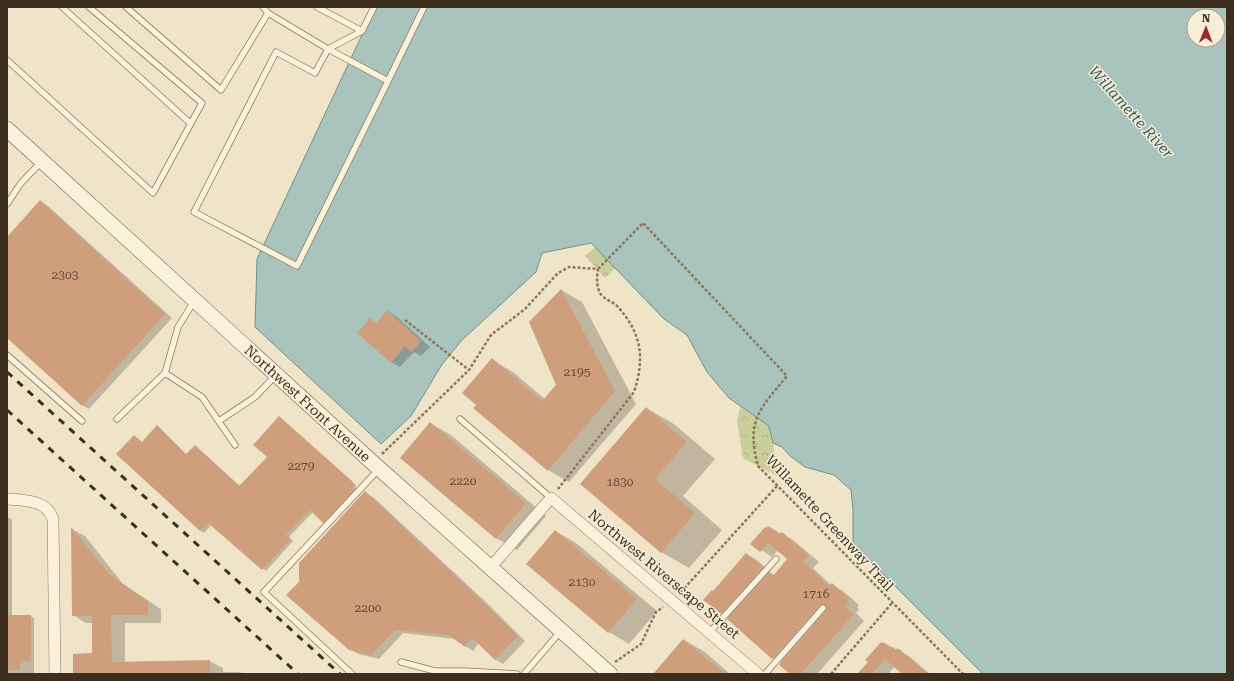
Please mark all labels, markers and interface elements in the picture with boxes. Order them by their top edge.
north arrow [1186,8,1226,48]
text: N [1202,12,1211,25]
water label: Willamette River [1085,62,1178,162]
house number: 2303 [52,268,79,282]
street label: Northwest Front Avenue [241,342,374,465]
house number: 2195 [564,365,591,379]
street label: Willamette Greenway Trail [763,452,898,595]
house number: 2279 [288,459,315,473]
house number: 2220 [450,474,477,488]
house number: 1830 [607,475,634,489]
street label: Northwest Riverscape Street [585,506,743,642]
house number: 2130 [569,575,596,589]
house number: 1716 [803,587,830,601]
house number: 2200 [355,601,382,615]

